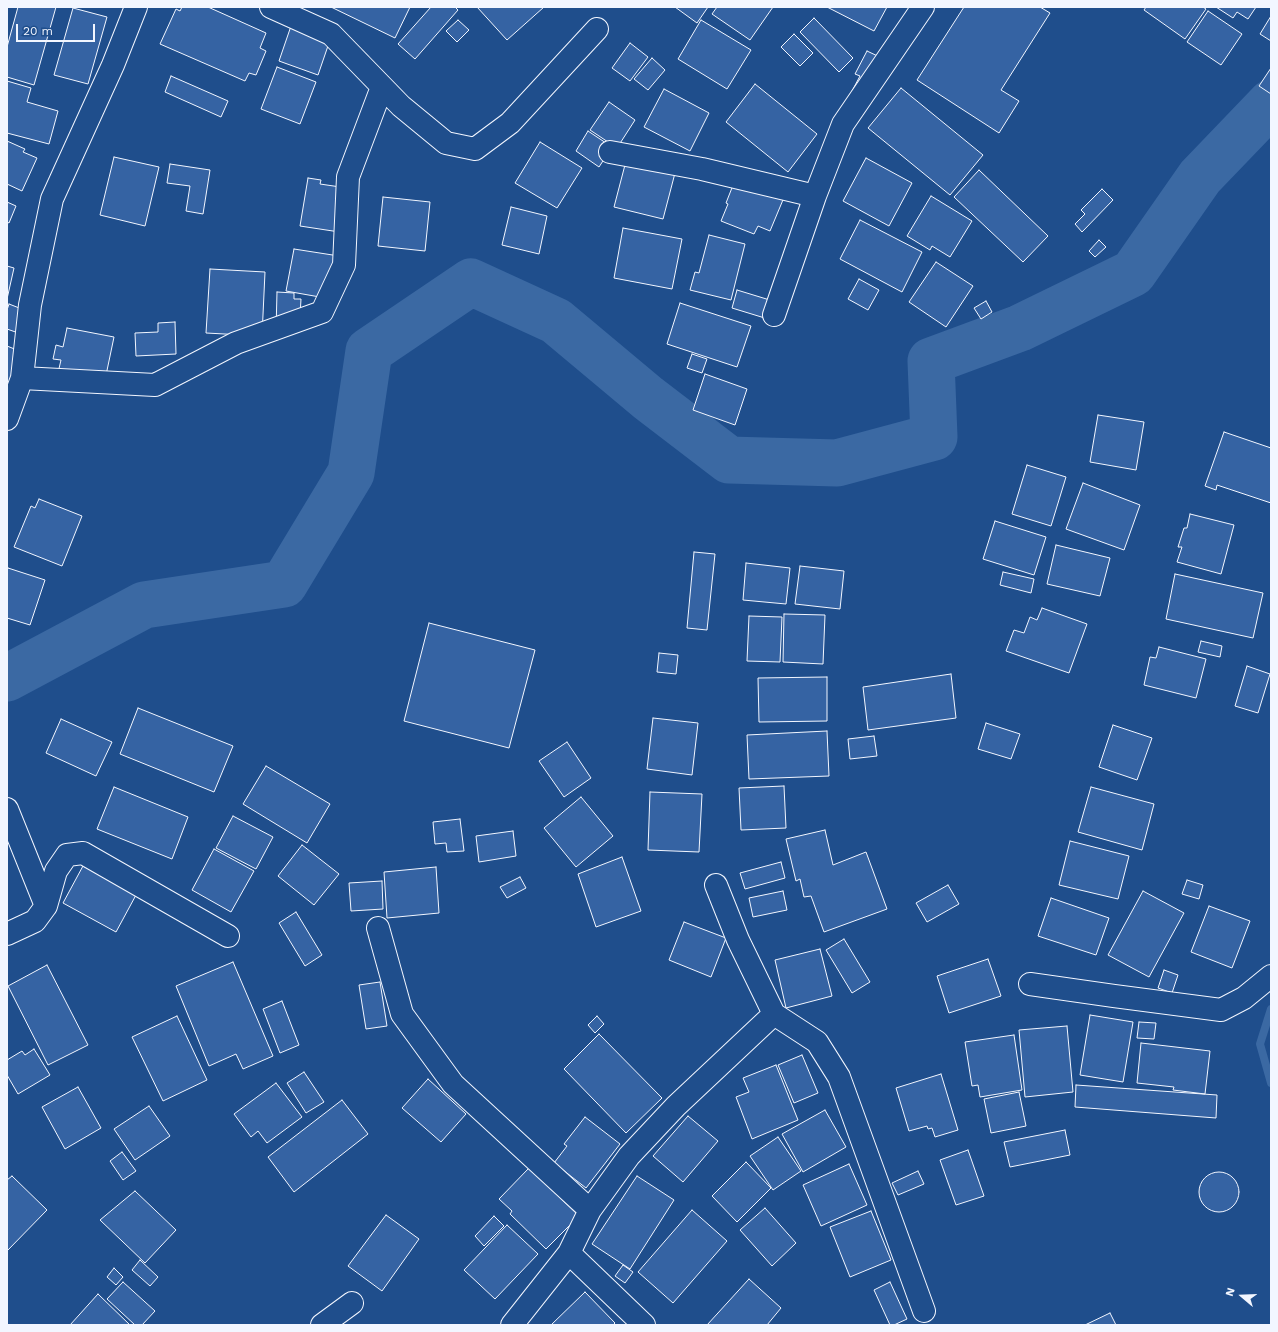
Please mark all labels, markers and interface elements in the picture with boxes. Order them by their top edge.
scale bar [18,16,97,42]
text: 20 m [23,24,53,38]
north arrow [1222,1276,1262,1316]
text: N [1223,1286,1238,1298]

